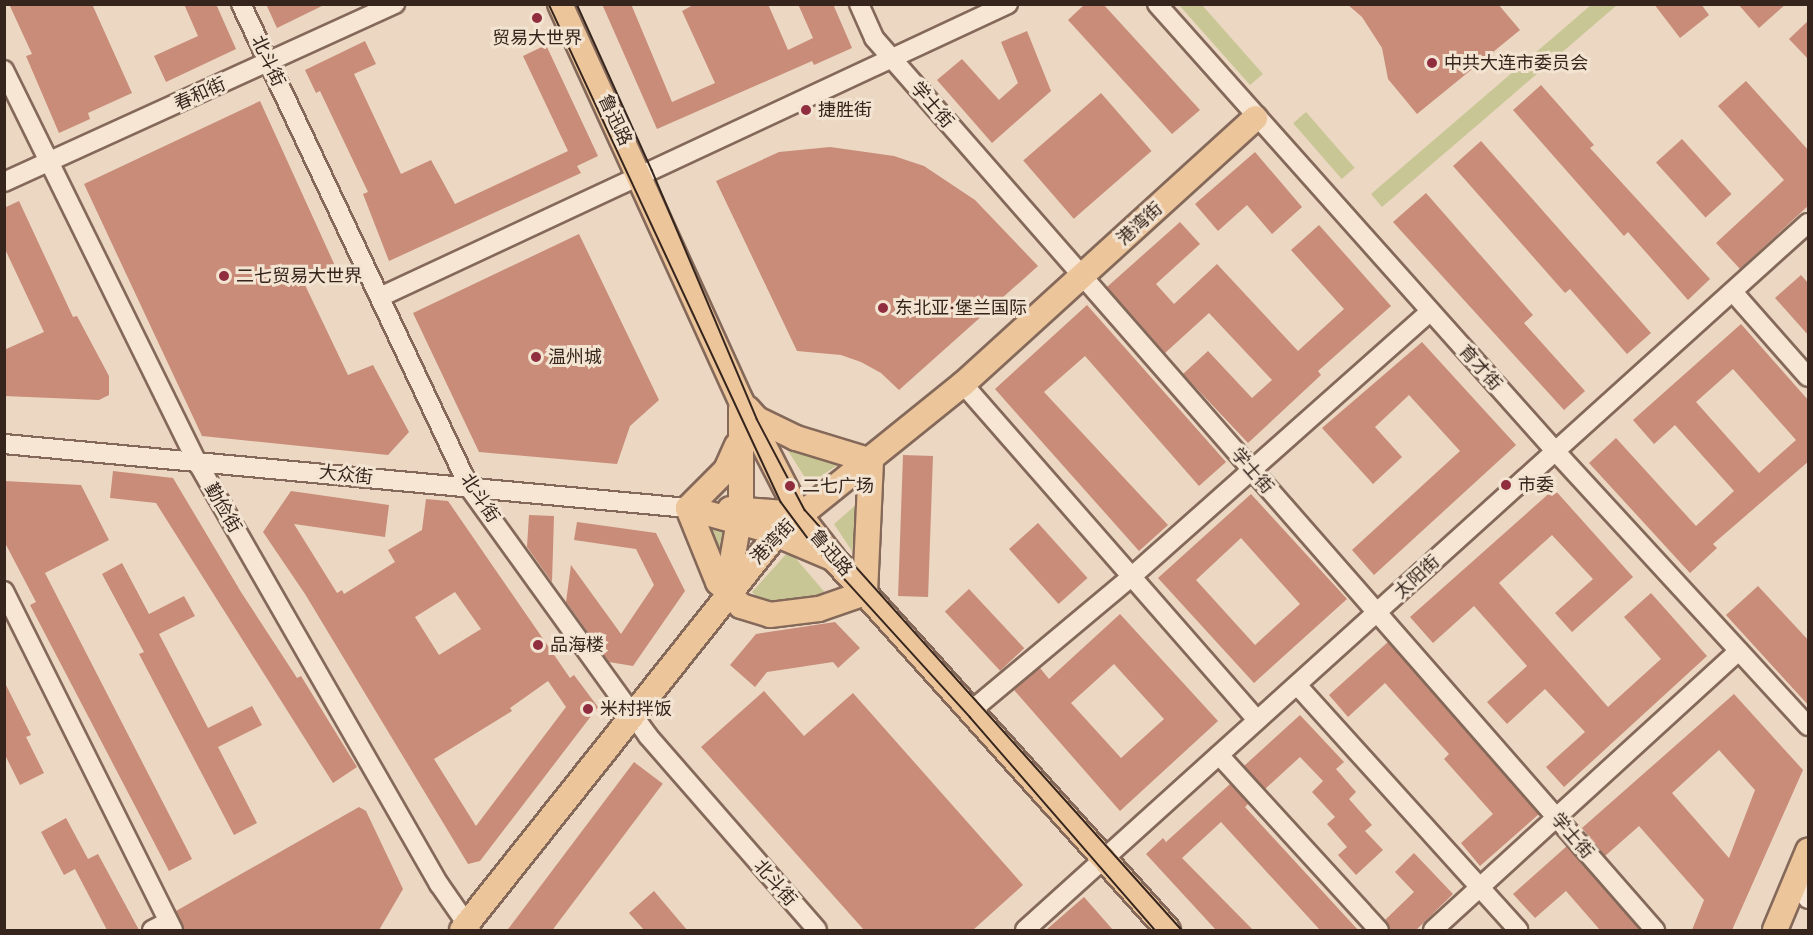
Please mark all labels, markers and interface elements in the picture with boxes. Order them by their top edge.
marker: 贸易大世界 [530,11,544,25]
place label: 贸易大世界 [492,27,582,49]
street label: 北斗街 [247,32,289,90]
place label: 中共大连市委员会 [1444,52,1588,74]
marker: 中共大连市委员会 [1425,56,1439,70]
street label: 春和街 [171,73,229,115]
street label: 学士街 [906,78,958,132]
street label: 鲁迅路 [594,91,636,149]
place label: 捷胜街 [818,99,872,121]
marker: 捷胜街 [799,103,813,117]
street label: 港湾街 [1113,198,1167,250]
place label: 二七贸易大世界 [236,265,362,287]
marker: 二七贸易大世界 [217,269,231,283]
place label: 东北亚·堡兰国际 [895,297,1027,319]
marker: 东北亚·堡兰国际 [876,301,890,315]
street label: 育才街 [1454,341,1506,395]
place label: 温州城 [548,346,602,368]
marker: 温州城 [529,350,543,364]
street label: 学士街 [1226,444,1278,498]
street label: 大众街 [318,461,374,489]
street label: 北斗街 [456,469,504,527]
place label: 市委 [1518,474,1554,496]
place label: 二七广场 [802,475,874,497]
marker: 市委 [1499,478,1513,492]
street label: 勤俭街 [200,479,246,537]
marker: 二七广场 [783,479,797,493]
street label: 港湾街 [746,515,800,569]
street label: 鲁迅路 [805,525,857,581]
street label: 太阳街 [1390,551,1444,603]
place label: 品海楼 [550,634,604,656]
marker: 品海楼 [531,638,545,652]
place label: 米村拌饭 [600,698,672,720]
marker: 米村拌饭 [581,702,595,716]
street label: 学士街 [1546,809,1598,863]
street label: 北斗街 [749,856,801,910]

